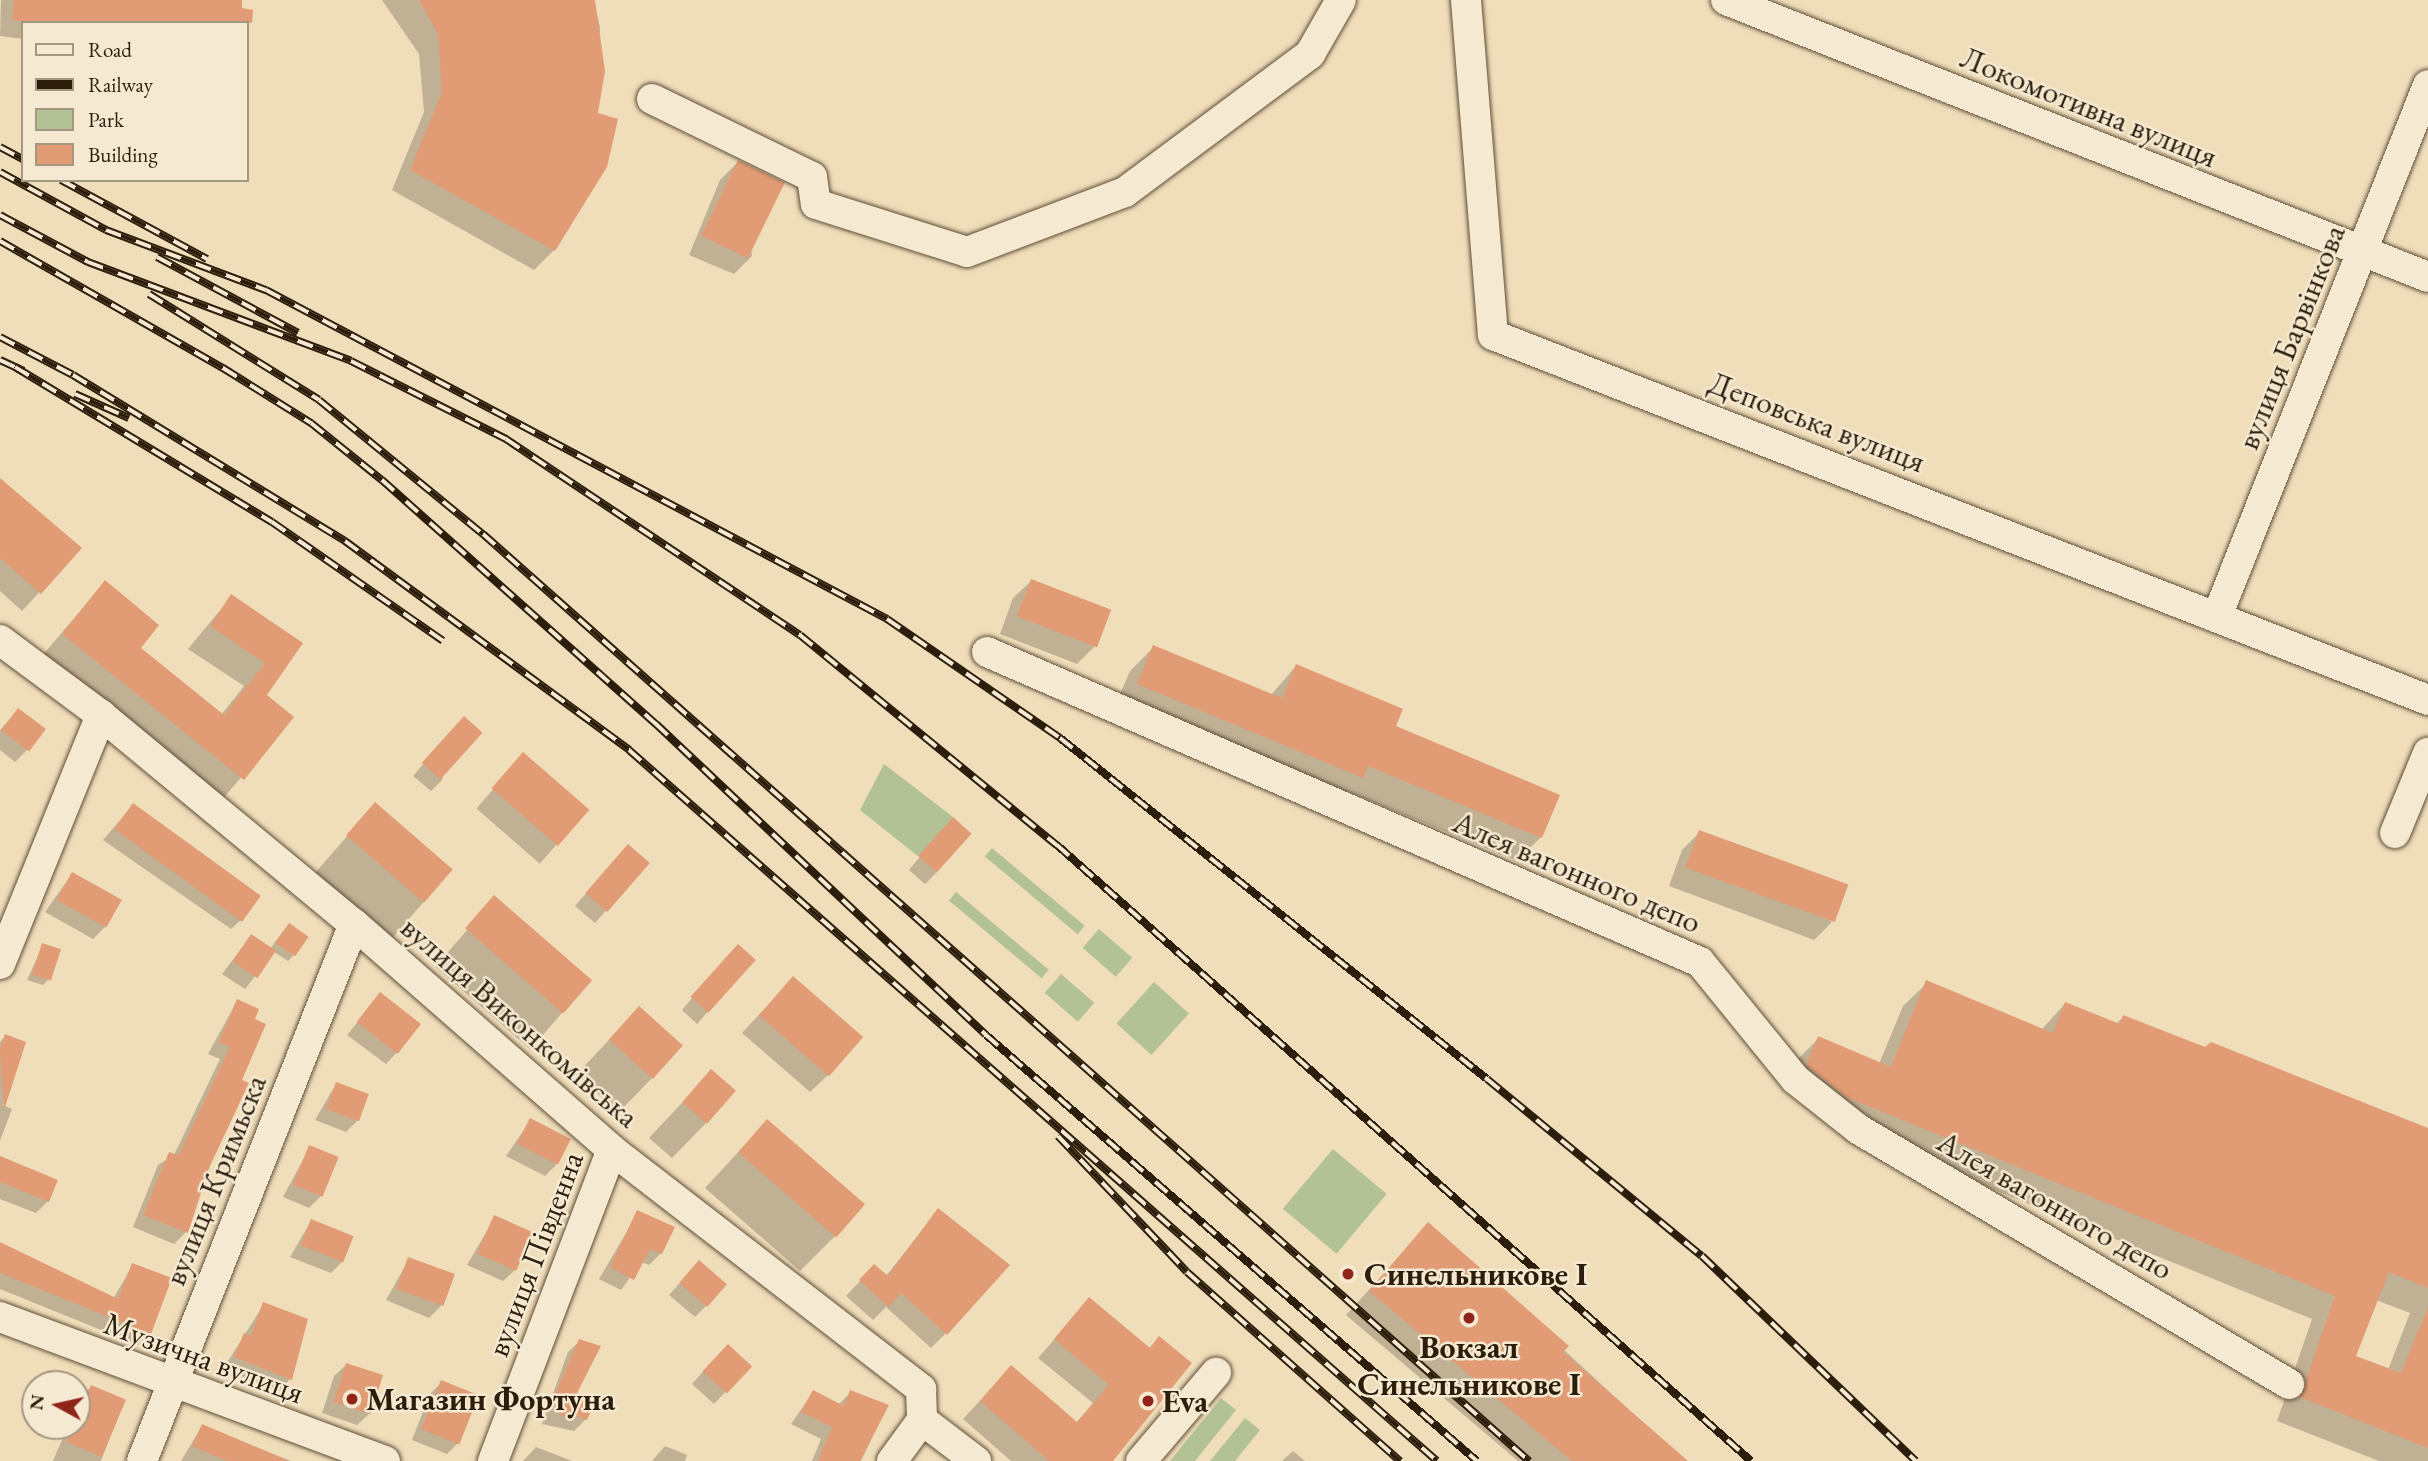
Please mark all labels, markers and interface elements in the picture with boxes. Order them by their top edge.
legend [21,21,248,182]
text: Road [88,36,132,63]
street label: Локомотивна вулиця [1955,38,2223,176]
text: Railway [88,71,153,98]
text: Park [88,106,124,133]
text: Building [88,141,158,168]
street label: вулиця Барвінкова [2228,219,2354,455]
street label: Деповська вулиця [1703,363,1931,481]
street label: Алея вагонного депо [1447,802,1707,942]
street label: вулиця Виконкомівська [393,908,647,1136]
street label: вулиця Кримьска [155,1069,275,1291]
street label: Алея вагонного депо [1930,1122,2180,1288]
street label: вулиця Південна [478,1146,592,1362]
place label: Синельникове І [1364,1255,1587,1293]
marker: Синельникове І [1338,1264,1358,1284]
street label: Музична вулиця [99,1304,309,1412]
marker: Вокзал Синельникове І [1461,1310,1477,1326]
place label: Вокзал Синельникове І [1357,1329,1581,1404]
north arrow [21,1370,91,1440]
place label: Магазин Фортуна [366,1380,615,1418]
place label: Eva [1162,1382,1208,1420]
marker: Магазин Фортуна [344,1391,360,1407]
text: N [23,1393,50,1412]
marker: Eva [1140,1393,1156,1409]

